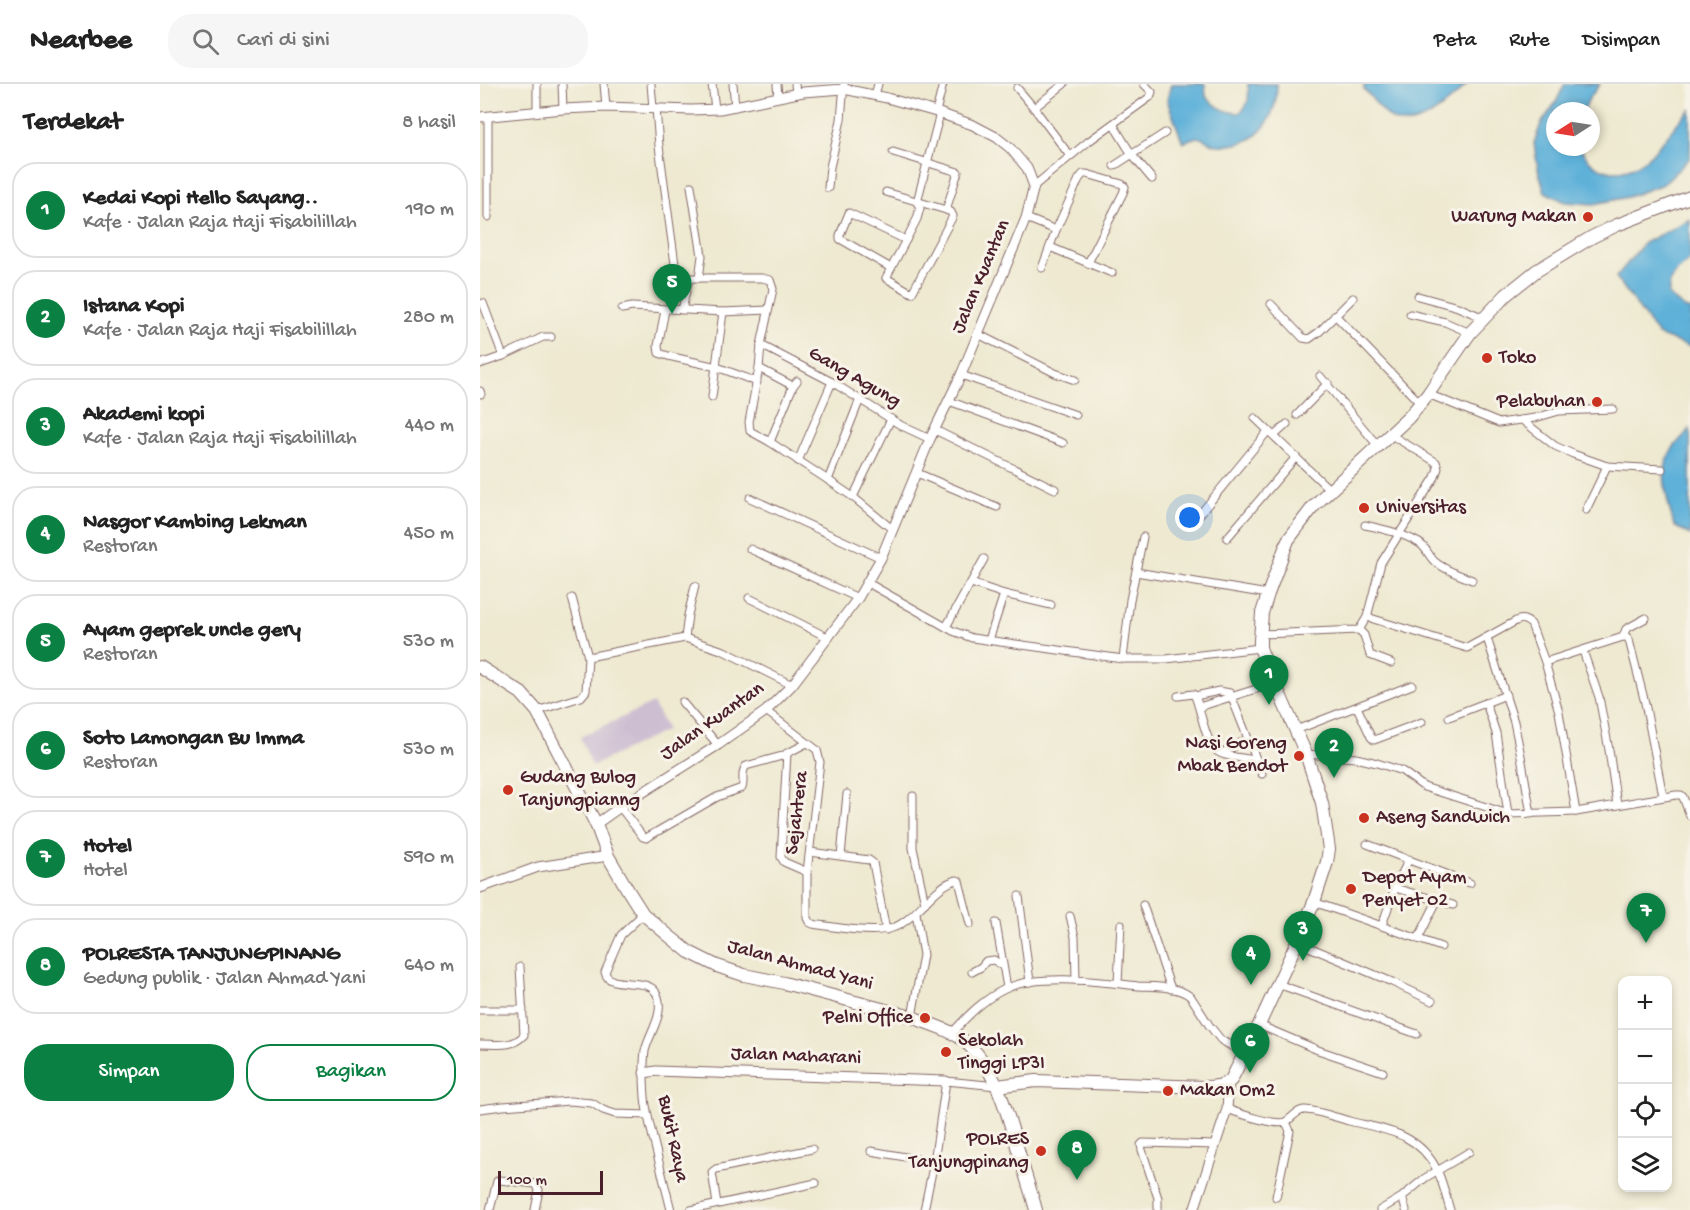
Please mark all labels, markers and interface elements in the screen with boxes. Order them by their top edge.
search box [168,14,588,68]
text: Nearbee [30,25,132,58]
icon: search [189,25,222,58]
text: Cari di sini [237,28,330,54]
text: Peta [1434,29,1476,54]
text: Rute [1509,29,1550,54]
text: Disimpan [1583,29,1660,54]
north arrow [1546,102,1600,156]
text: Terdekat [24,108,122,139]
text: 8 hasil [402,112,456,135]
text: Kedai Kopi Hello Sayang.. [83,186,318,212]
text: 1 [41,199,50,222]
text: 190 m [406,199,454,222]
place label: Warung Makan [1451,206,1576,229]
marker: Warung Makan [1581,210,1595,224]
text: Kafe · Jalan Raja Haji Fisabilillah [83,212,357,235]
street label: Jalan Kuantan [948,216,1016,337]
pin: 5 [652,264,692,314]
text: Istana Kopi [83,294,185,320]
text: 2 [41,307,50,330]
text: 280 m [403,307,454,330]
text: Kafe · Jalan Raja Haji Fisabilillah [83,320,357,343]
street label: Gang Agung [804,342,904,414]
place label: Toko [1498,347,1536,370]
marker: Toko [1480,351,1494,365]
place label: Pelabuhan [1496,391,1585,414]
marker: Pelabuhan [1590,395,1604,409]
text: Akademi kopi [83,402,205,428]
text: 3 [40,415,51,438]
text: 440 m [405,415,454,438]
text: Kafe · Jalan Raja Haji Fisabilillah [83,428,357,451]
place label: Universitas [1376,497,1467,520]
marker: Universitas [1357,501,1371,515]
your location [1175,503,1204,532]
text: Nasgor Kambing Lekman [83,510,307,536]
text: 4 [41,523,50,546]
text: 450 m [404,523,454,546]
text: Restoran [83,536,157,559]
text: Ayam geprek uncle gery [83,618,301,644]
text: 5 [40,631,51,654]
text: 530 m [403,631,454,654]
text: Restoran [83,644,157,667]
pin: 1 [1250,656,1288,705]
street label: Jalan Kuantan [657,678,770,766]
text: Soto Lamongan Bu Imma [83,726,304,752]
pin: 2 [1314,728,1354,778]
place label: Nasi Goreng Mbak Bendot [1177,733,1289,779]
text: 6 [40,739,51,762]
text: 530 m [403,739,454,762]
marker: Nasi Goreng Mbak Bendot [1292,749,1306,763]
text: Restoran [83,752,157,775]
place label: Gudang Bulog Tanjungpianng [519,767,640,813]
street label: Sejahtera [781,769,815,856]
marker: Gudang Bulog Tanjungpianng [501,783,515,797]
place label: Aseng Sandwich [1376,807,1510,830]
marker: Aseng Sandwich [1357,811,1371,825]
text: Hotel [83,834,132,860]
text: 7 [40,847,51,870]
text: 590 m [403,847,454,870]
text: Hotel [83,860,128,883]
place label: Depot Ayam Penyet 02 [1361,867,1466,913]
marker: Depot Ayam Penyet 02 [1344,882,1358,896]
pin: 7 [1626,894,1666,943]
pin: 3 [1284,912,1322,961]
street label: Jalan Ahmad Yani [725,935,875,997]
pin: 4 [1232,936,1270,985]
text: POLRESTA TANJUNGPINANG [83,942,340,968]
text: 8 [40,955,51,978]
text: 640 m [404,955,454,978]
text: Gedung publik · Jalan Ahmad Yani [83,968,366,991]
map controls [1618,976,1672,1192]
button: + [1618,976,1672,1030]
place label: Pelni Office [822,1007,914,1030]
marker: Pelni Office [918,1011,932,1025]
pin: 6 [1230,1024,1270,1073]
place label: Sekolah Tinggi LP3I [957,1030,1045,1076]
button: − [1618,1030,1672,1084]
street label: Jalan Maharani [730,1043,862,1071]
button: Simpan [24,1044,234,1101]
button: Bagikan [246,1044,456,1101]
marker: Sekolah Tinggi LP3I [939,1045,953,1059]
place label: Makan Om2 [1180,1080,1275,1103]
marker: Makan Om2 [1161,1084,1175,1098]
button: locate [1618,1084,1672,1138]
street label: Bukit Raya [651,1092,693,1185]
place label: POLRES Tanjungpinang [908,1129,1030,1175]
pin: 8 [1058,1130,1096,1180]
button: layers [1618,1138,1672,1192]
marker: POLRES Tanjungpinang [1034,1144,1048,1158]
scale bar [498,1168,603,1196]
text: 100 m [507,1172,547,1191]

